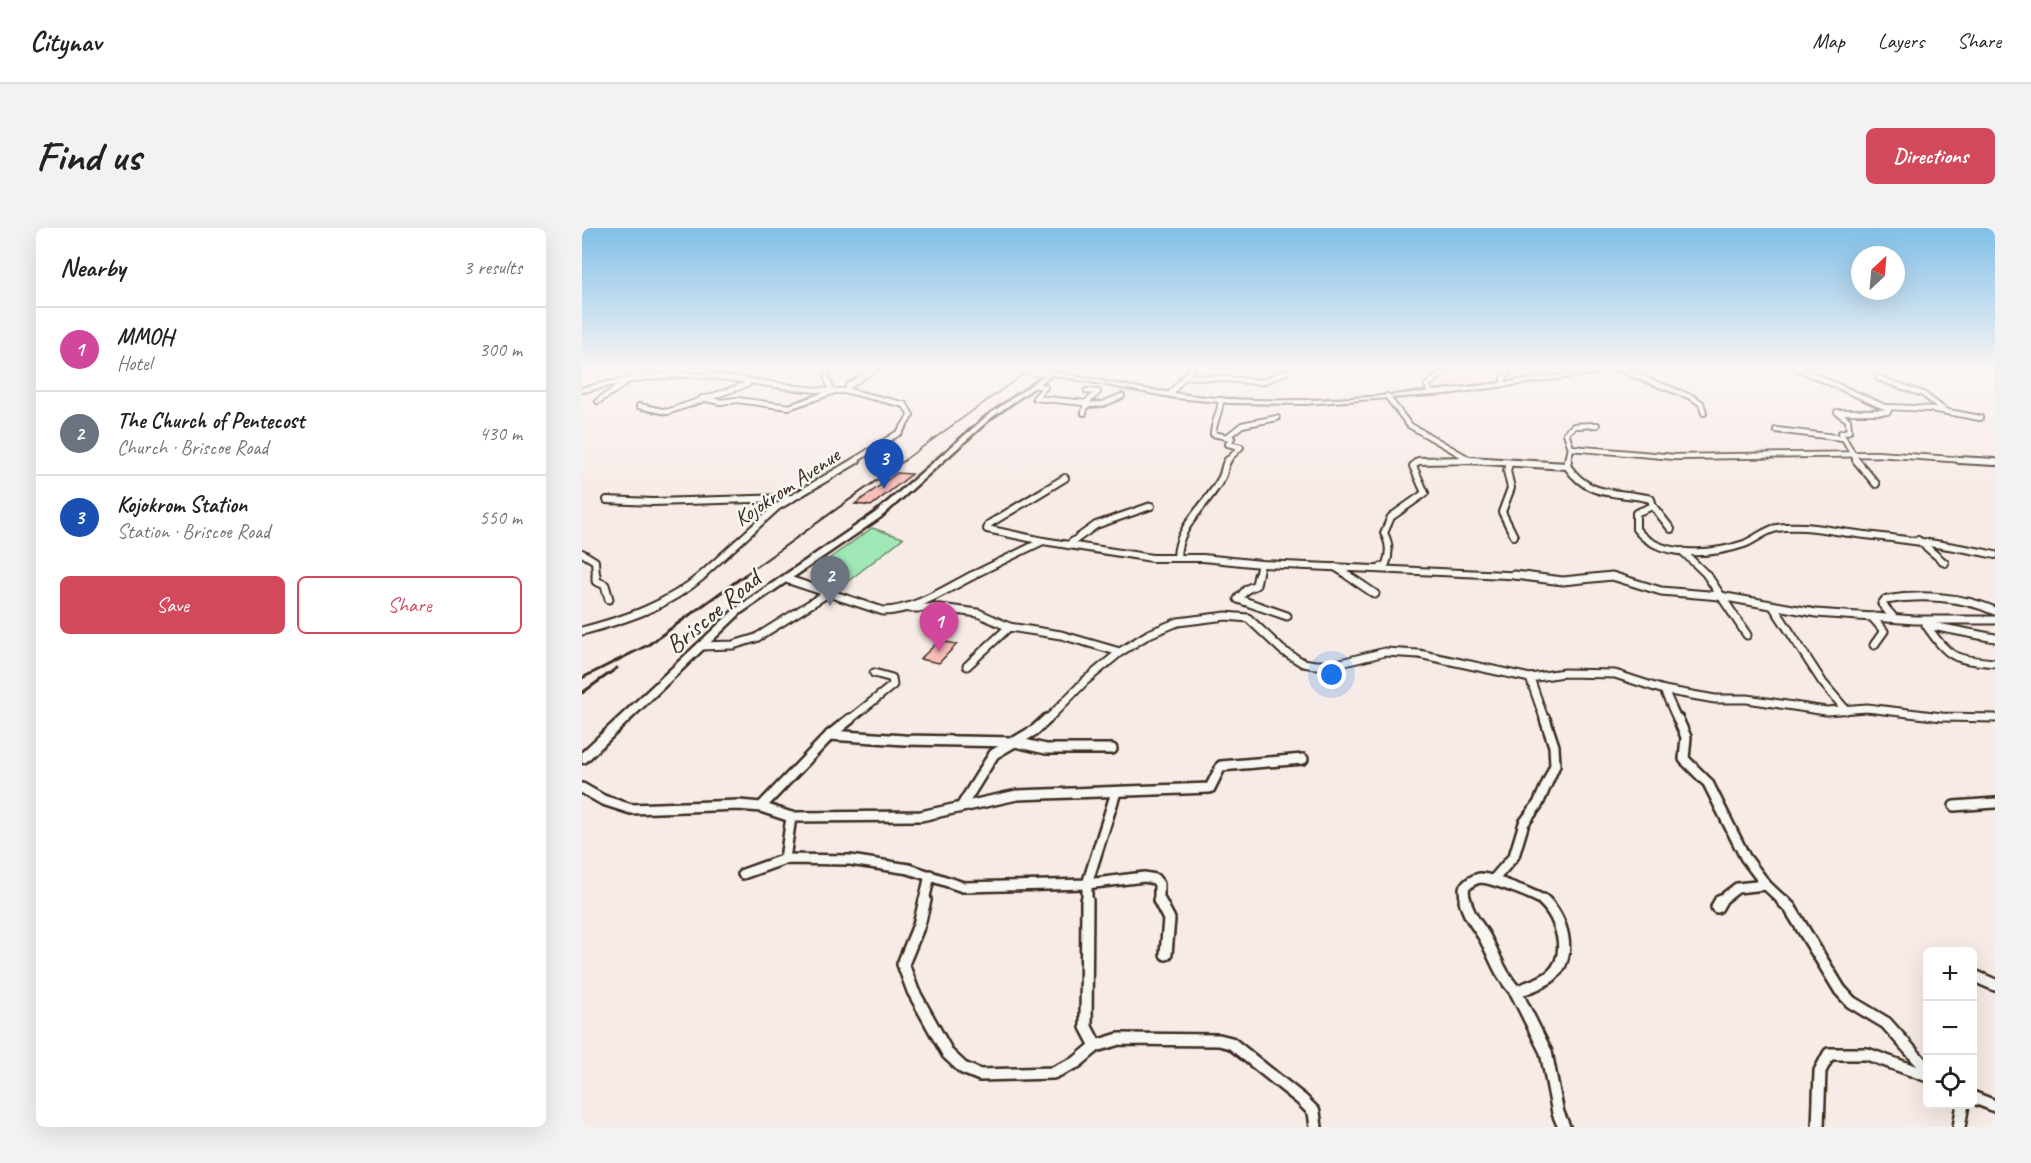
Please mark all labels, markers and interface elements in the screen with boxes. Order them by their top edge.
text: Citynav [30,24,101,59]
text: Map [1812,28,1845,54]
text: Layers [1878,28,1924,54]
text: Share [1957,28,2001,54]
button: Directions [1866,128,1995,184]
text: Find us [36,130,141,183]
north arrow [1851,246,1905,300]
text: Nearby [60,251,125,284]
text: 3 results [463,255,522,280]
text: MMOH [117,323,173,351]
text: 1 [75,337,84,362]
text: 300 m [479,337,522,362]
text: Hotel [117,351,152,376]
text: The Church of Pentecost [117,407,304,435]
text: 2 [75,421,84,446]
text: 430 m [479,421,522,446]
text: Church · Briscoe Road [117,435,268,460]
street label: Kojokrom Avenue [729,440,847,533]
pin: 3 [864,440,904,489]
text: Kojokrom Station [117,491,247,519]
text: 3 [75,505,84,530]
text: 550 m [479,505,522,530]
text: Station · Briscoe Road [117,519,270,544]
pin: 2 [810,556,850,606]
street label: Briscoe Road [659,560,770,661]
button: Save [60,576,285,634]
button: Share [297,576,522,634]
pin: 1 [920,602,958,652]
your location [1317,660,1346,689]
map controls [1923,947,1977,1109]
button: + [1923,947,1977,1001]
button: − [1923,1001,1977,1055]
button: locate [1923,1055,1977,1109]

